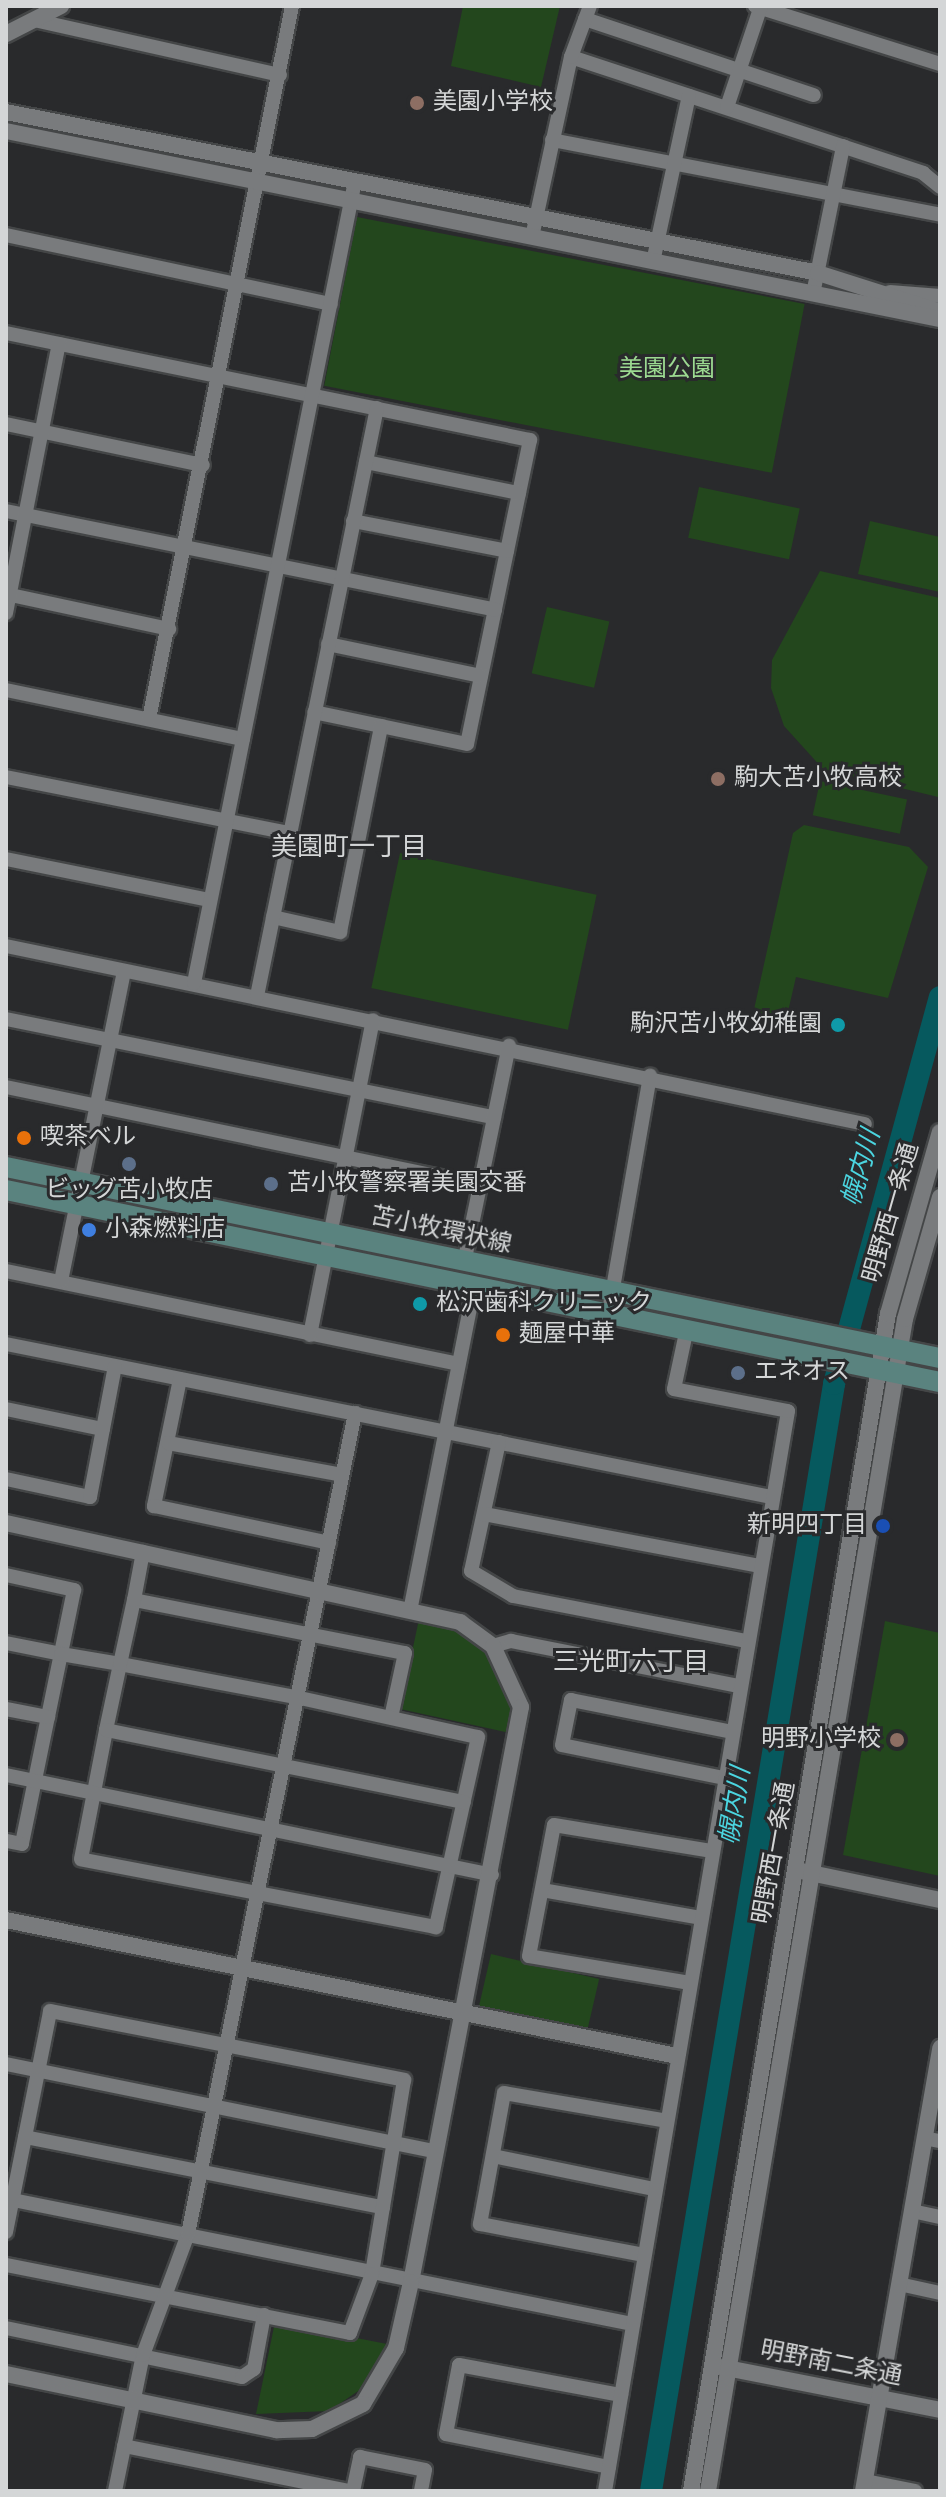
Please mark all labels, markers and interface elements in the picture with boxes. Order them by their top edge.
place label: 美園小学校 [433,89,553,117]
marker: 美園小学校 [408,94,426,112]
park label: 美園公園 [619,356,715,384]
place label: 駒大苫小牧高校 [734,765,902,793]
marker: 駒大苫小牧高校 [709,770,727,788]
district label: 美園町一丁目 [271,832,427,864]
place label: 駒沢苫小牧幼稚園 [630,1011,822,1039]
marker: 駒沢苫小牧幼稚園 [829,1016,847,1034]
place label: 喫茶ベル [40,1124,136,1152]
water label: 幌内川 [836,1126,888,1210]
marker: 喫茶ベル [15,1129,33,1147]
street label: 明野西一条通 [858,1140,926,1286]
marker: ビッグ苫小牧店 [120,1155,138,1173]
place label: 苫小牧警察署美園交番 [287,1170,527,1198]
marker: 苫小牧警察署美園交番 [262,1175,280,1193]
place label: ビッグ苫小牧店 [45,1177,213,1205]
street label: 苫小牧環状線 [368,1202,514,1260]
place label: 小森燃料店 [105,1216,225,1244]
marker: 小森燃料店 [80,1221,98,1239]
place label: 松沢歯科クリニック [436,1290,652,1318]
marker: 松沢歯科クリニック [411,1295,429,1313]
place label: 麺屋中華 [519,1321,615,1349]
marker: 麺屋中華 [494,1326,512,1344]
place label: エネオス [754,1359,850,1387]
marker: エネオス [729,1364,747,1382]
place label: 新明四丁目 [747,1512,867,1540]
marker: 新明四丁目 [874,1517,892,1535]
district label: 三光町六丁目 [553,1647,709,1679]
place label: 明野小学校 [761,1726,881,1754]
marker: 明野小学校 [888,1731,906,1749]
water label: 幌内川 [714,1765,758,1847]
street label: 明野西一条通 [748,1780,802,1926]
street label: 明野南二条通 [758,2336,904,2392]

